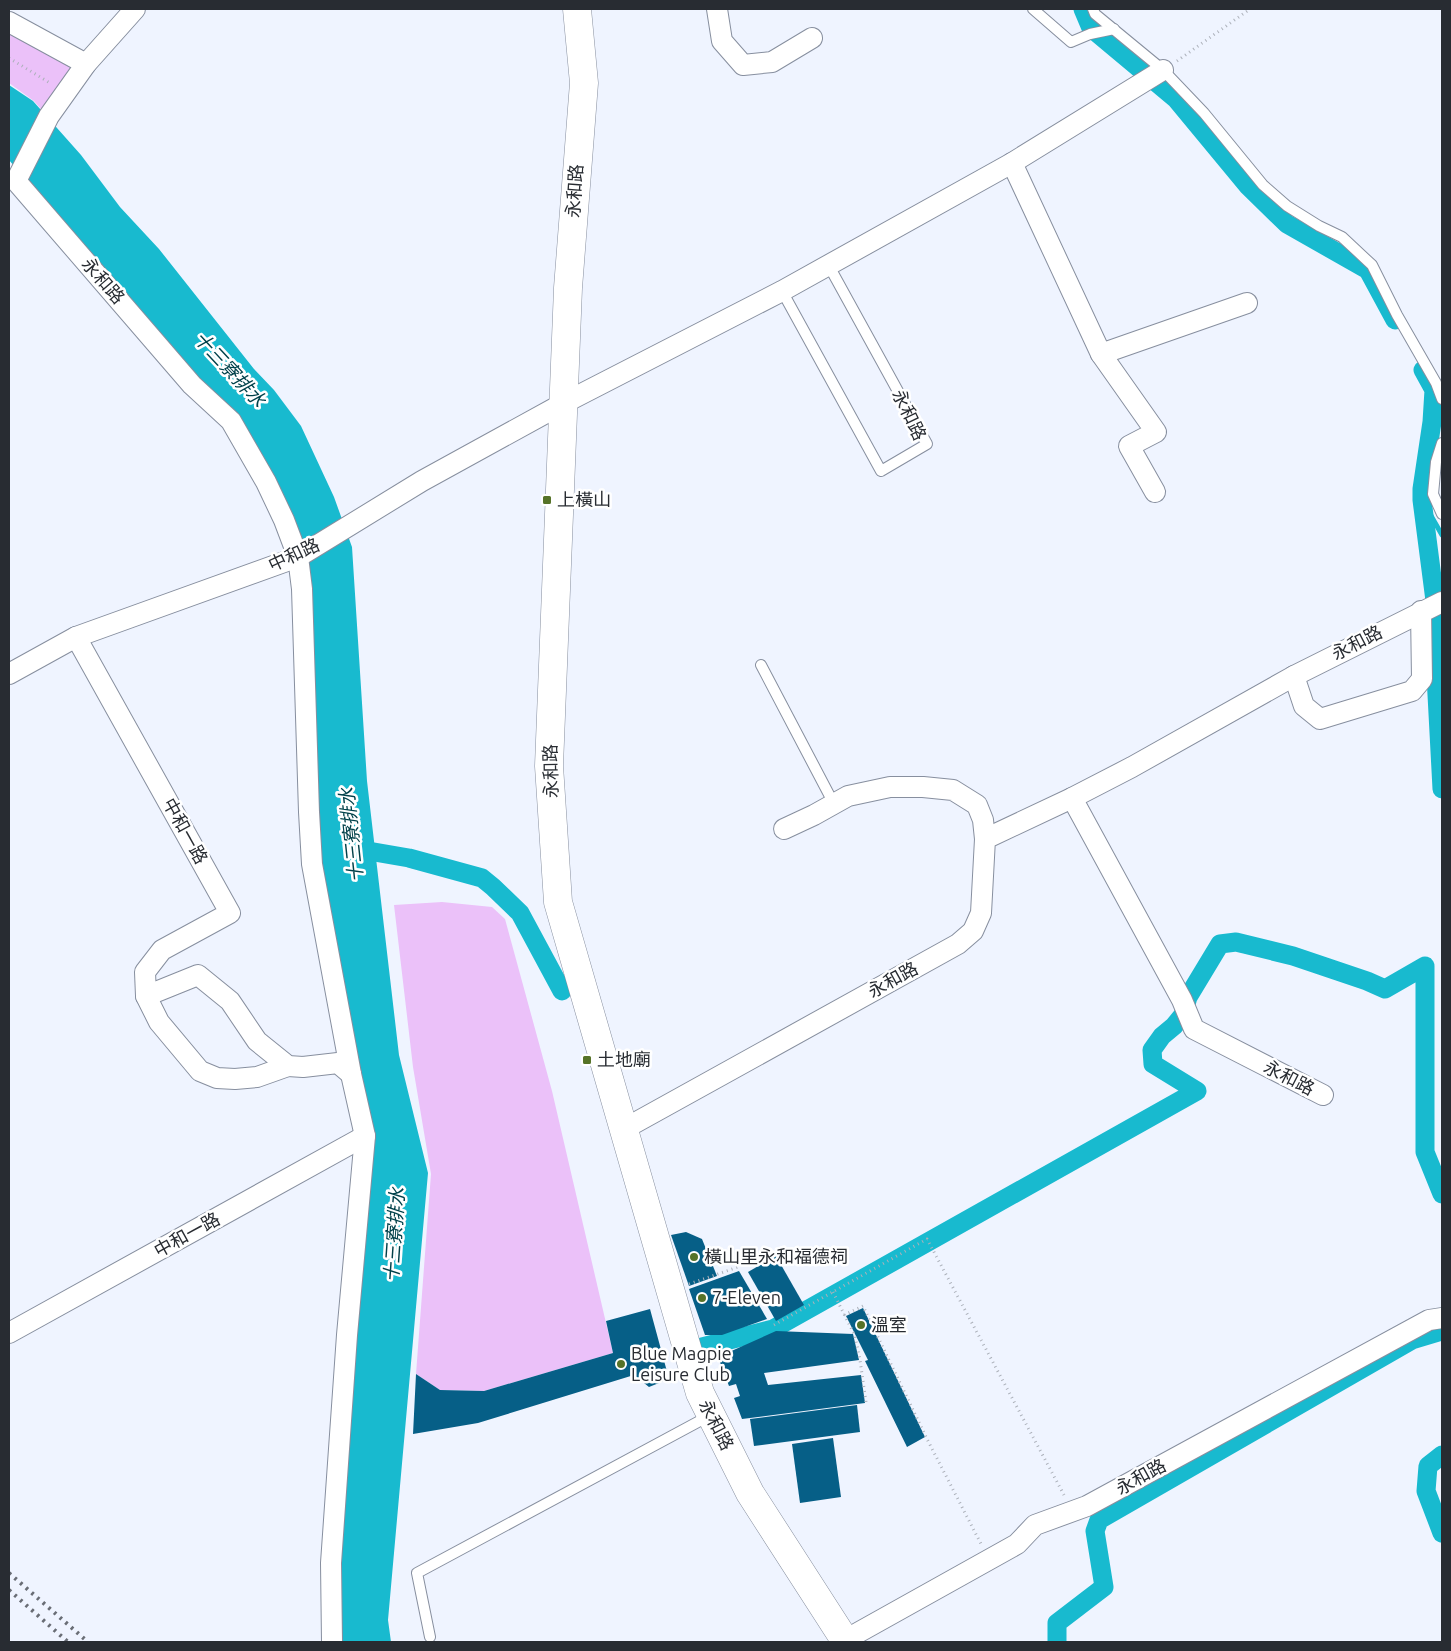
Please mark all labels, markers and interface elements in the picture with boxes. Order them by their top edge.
street label: 永和路 [562,163,586,219]
street label: 永和路 [78,253,129,307]
water label: 十三寮排水 [190,327,271,412]
street label: 永和路 [889,386,931,443]
place label: 上橫山 [557,489,611,509]
marker: 上橫山 [541,494,553,506]
street label: 中和路 [265,534,322,575]
street label: 永和路 [1328,621,1385,663]
street label: 永和路 [540,744,560,798]
water label: 十三寮排水 [335,786,367,883]
street label: 中和一路 [160,794,212,867]
street label: 永和路 [864,957,921,1001]
place label: 土地廟 [597,1049,651,1069]
marker: 土地廟 [581,1054,593,1066]
street label: 永和路 [1261,1056,1318,1098]
water label: 十三寮排水 [380,1186,408,1283]
street label: 中和一路 [150,1208,223,1260]
place label: 橫山里永和福德祠 [704,1246,848,1266]
marker: 橫山里永和福德祠 [688,1251,700,1263]
place label: 7-Eleven [712,1287,781,1307]
marker: 7-Eleven [696,1292,708,1304]
place label: 溫室 [871,1314,907,1334]
marker: 溫室 [855,1319,867,1331]
place label: Blue Magpie Leisure Club [631,1343,732,1384]
marker: Blue Magpie Leisure Club [615,1358,627,1370]
street label: 永和路 [696,1396,738,1453]
street label: 永和路 [1112,1454,1169,1498]

